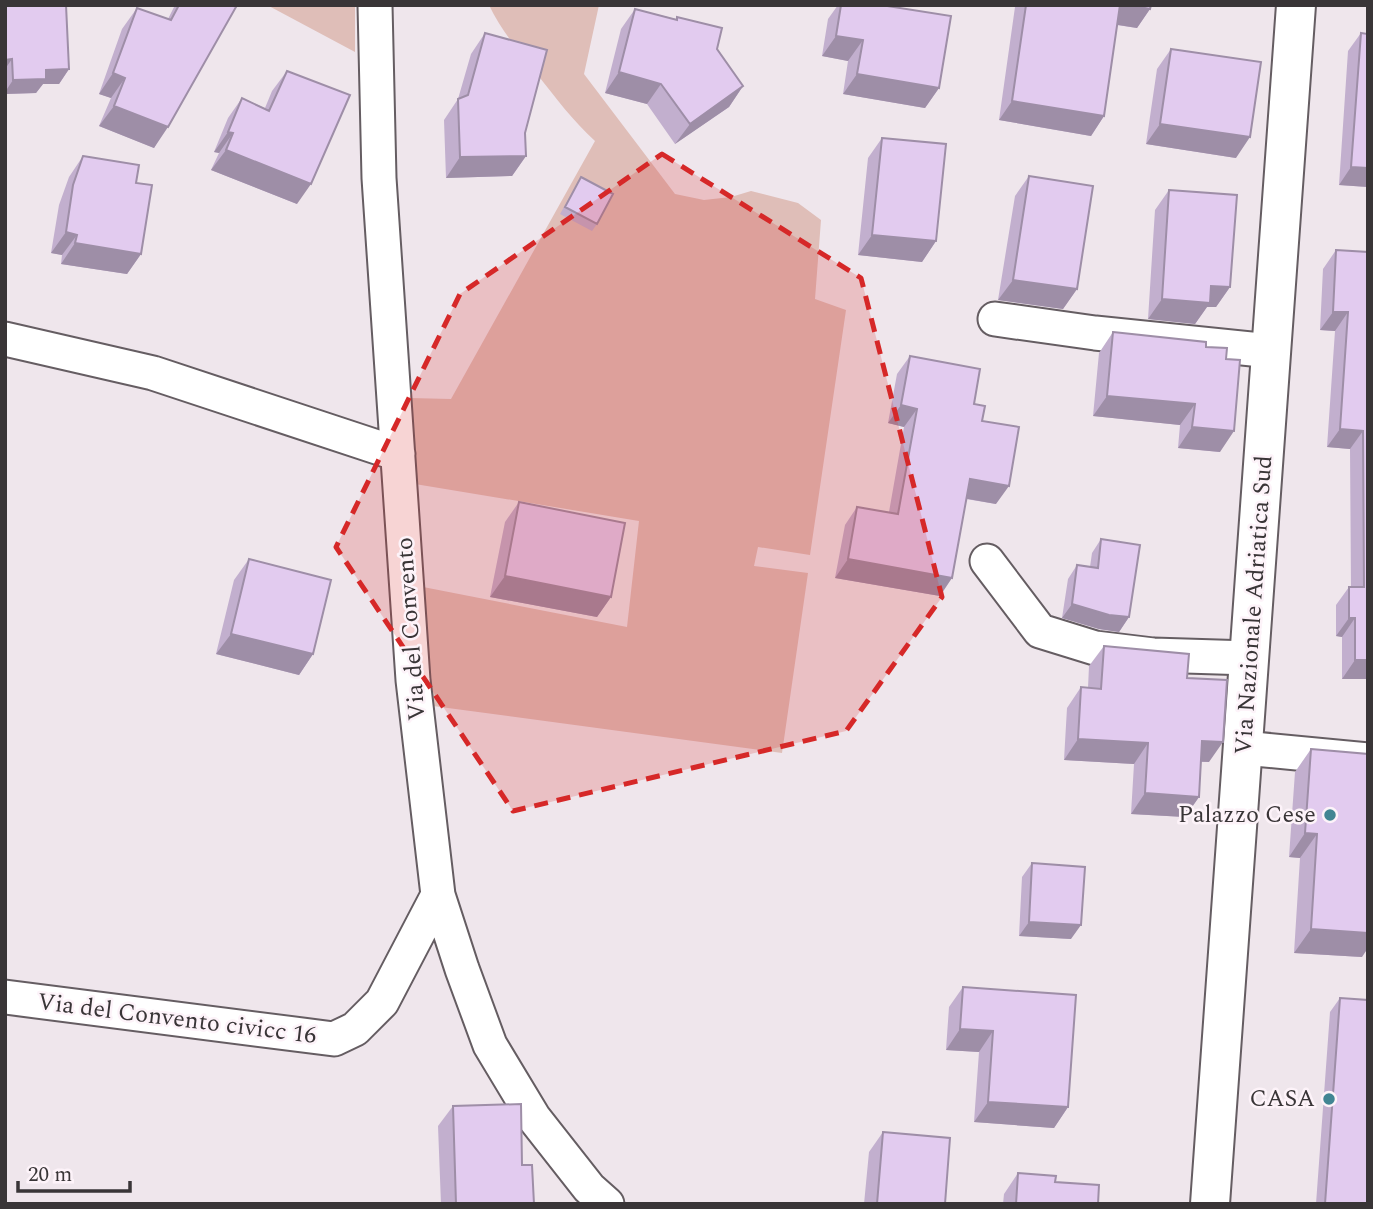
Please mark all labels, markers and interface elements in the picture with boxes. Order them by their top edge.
street label: Via Nazionale Adriatica Sud [1226,454,1282,756]
street label: Via del Convento [387,536,435,722]
place label: Palazzo Cese [1178,797,1316,833]
marker: Palazzo Cese [1322,807,1338,823]
street label: Via del Convento civicc 16 [35,984,319,1054]
place label: CASA [1250,1081,1315,1117]
marker: CASA [1321,1091,1337,1107]
scale bar [18,1150,130,1194]
text: 20 m [28,1159,72,1191]

